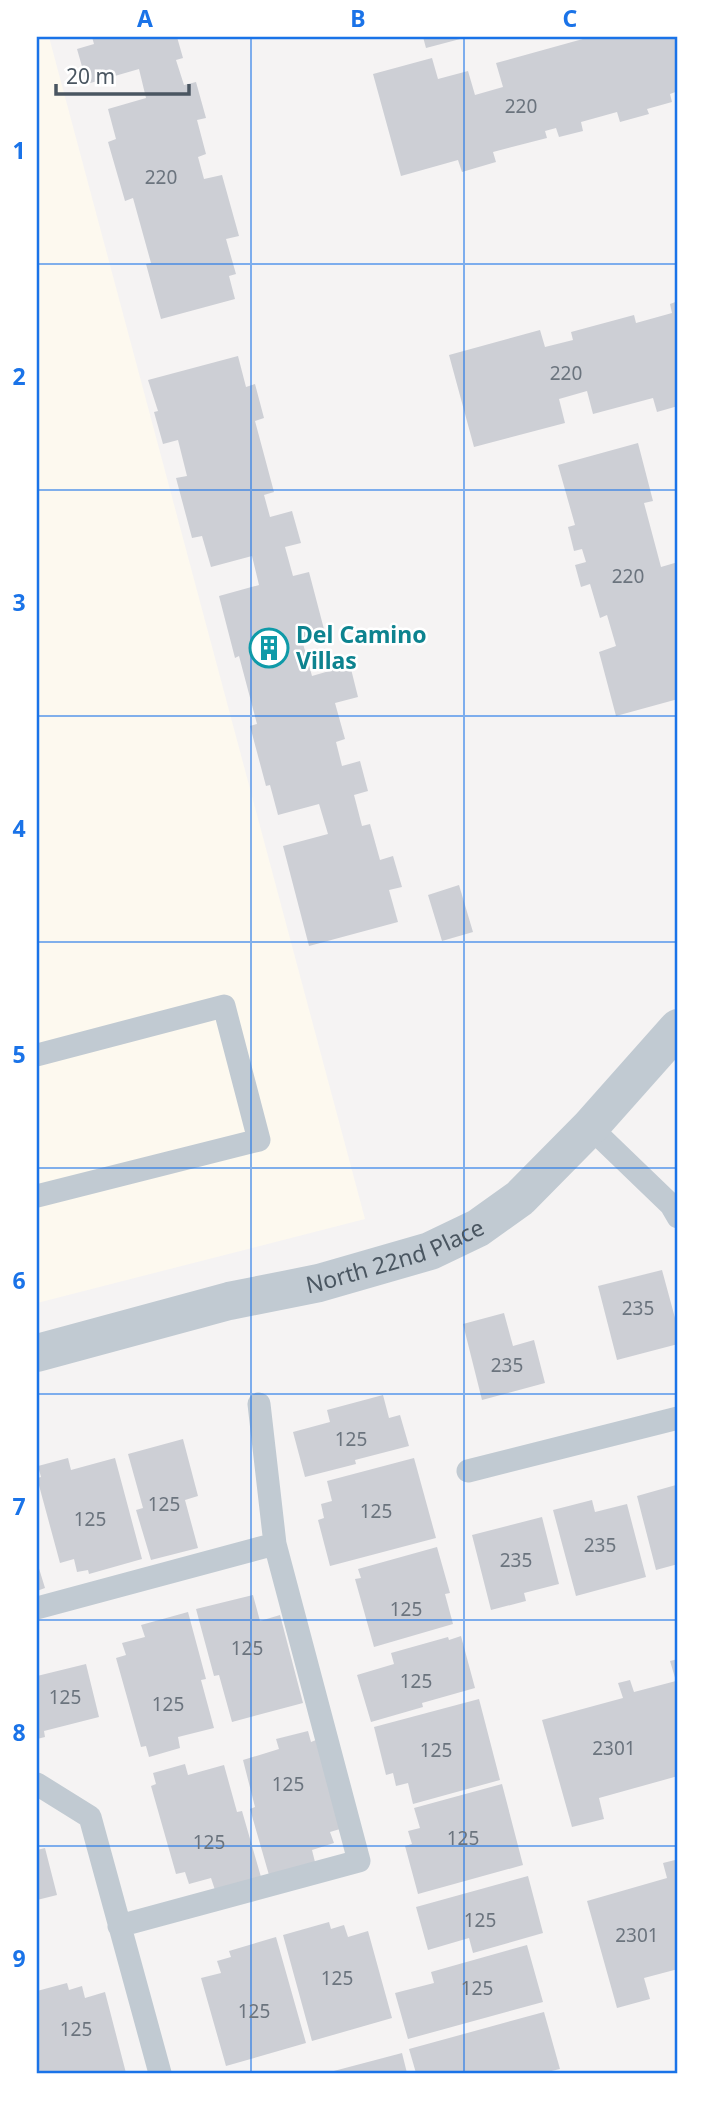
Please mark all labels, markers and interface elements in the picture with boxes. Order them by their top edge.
text: A [137,2,153,34]
text: B [350,2,366,34]
text: C [563,2,578,34]
scale bar [56,52,189,96]
text: 20 m [66,62,115,90]
house number: 220 [505,93,537,119]
text: 1 [12,134,26,166]
house number: 220 [145,164,177,190]
text: 2 [12,360,26,392]
house number: 220 [550,360,582,386]
house number: 220 [612,563,644,589]
text: 3 [12,586,26,618]
place label: Del Camino Villas [296,618,427,676]
building icon: Del Camino Villas [248,627,290,669]
text: 4 [12,812,26,844]
text: 5 [12,1038,26,1070]
street label: North 22nd Place [303,1211,489,1300]
text: 6 [12,1264,26,1296]
house number: 235 [622,1295,654,1321]
house number: 235 [491,1352,523,1378]
house number: 125 [335,1426,367,1452]
text: 7 [12,1490,26,1522]
house number: 125 [148,1491,180,1517]
house number: 125 [360,1498,392,1524]
house number: 125 [74,1506,106,1532]
house number: 235 [584,1532,616,1558]
house number: 235 [500,1547,532,1573]
house number: 125 [390,1596,422,1622]
house number: 125 [231,1635,263,1661]
house number: 125 [400,1668,432,1694]
house number: 125 [49,1684,81,1710]
house number: 125 [152,1691,184,1717]
text: 8 [12,1716,26,1748]
house number: 2301 [592,1735,636,1761]
house number: 125 [420,1737,452,1763]
house number: 125 [272,1771,304,1797]
house number: 125 [447,1825,479,1851]
house number: 125 [193,1829,225,1855]
house number: 125 [464,1907,496,1933]
house number: 2301 [615,1922,659,1948]
text: 9 [12,1942,26,1974]
house number: 125 [321,1965,353,1991]
house number: 125 [461,1975,493,2001]
house number: 125 [238,1998,270,2024]
house number: 125 [60,2016,92,2042]

